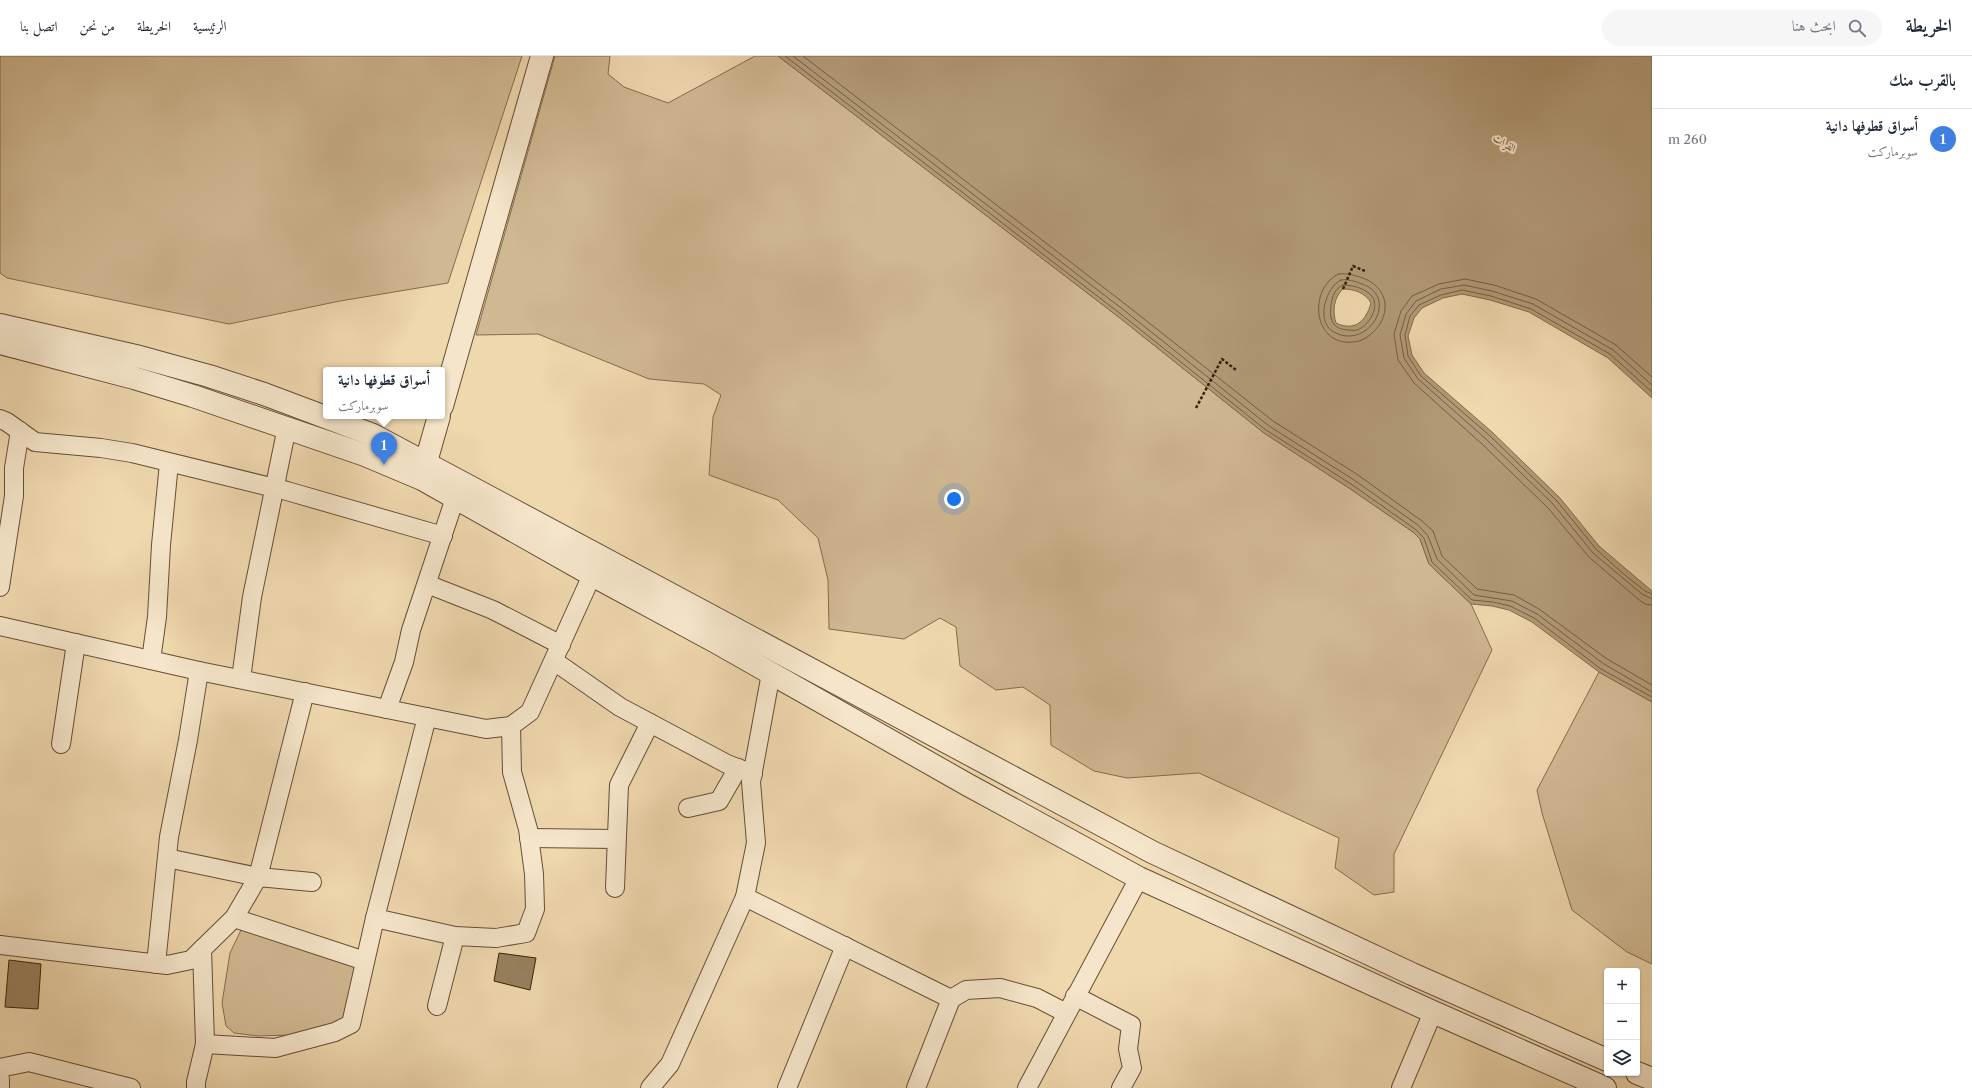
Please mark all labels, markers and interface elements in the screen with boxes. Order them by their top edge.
search box [1602,10,1882,46]
text: الخريطة [1906,14,1952,37]
text: ابحث هنا [1792,16,1836,35]
text: اتصل بنا [20,17,58,35]
text: من نحن [80,17,115,35]
text: الخريطة [137,17,171,35]
text: الرئيسية [193,17,227,35]
icon: search [1846,17,1868,39]
text: بالقرب منك [1889,70,1956,90]
text: أسواق قطوفها دانية [1826,116,1918,135]
water label: الفرات [1490,131,1519,156]
text: 260 m [1668,131,1707,147]
text: 1 [1940,131,1946,147]
text: سوبرماركت [1868,143,1918,159]
popup [323,367,445,419]
text: أسواق قطوفها دانية [338,370,430,389]
text: سوبرماركت [338,397,388,413]
pin: 1 [371,432,397,465]
your location [944,489,964,509]
map controls [1604,968,1640,1076]
button: + [1604,968,1640,1004]
button: − [1604,1004,1640,1040]
button: layers [1604,1040,1640,1076]

